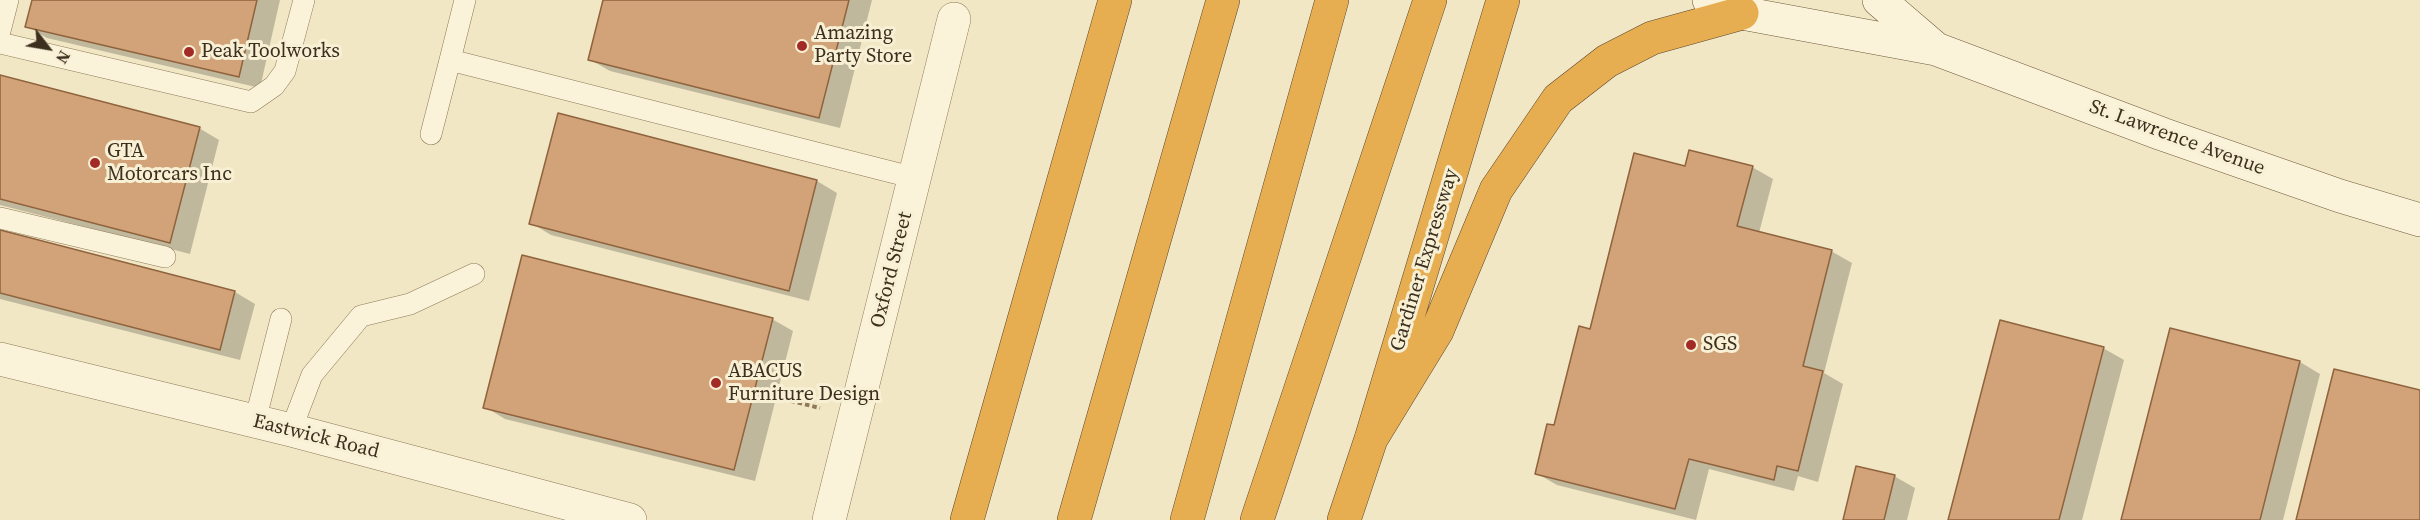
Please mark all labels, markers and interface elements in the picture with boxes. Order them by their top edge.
north arrow [18,18,78,78]
place label: Amazing Party Store [814,22,912,69]
marker: Amazing Party Store [795,39,809,53]
place label: Peak Toolworks [201,40,340,64]
marker: Peak Toolworks [182,45,196,59]
text: N [51,47,76,68]
street label: St. Lawrence Avenue [2086,95,2268,181]
place label: GTA Motorcars Inc [107,140,232,187]
marker: GTA Motorcars Inc [88,156,102,170]
street label: Gardiner Expressway [1386,166,1464,354]
street label: Oxford Street [866,210,918,330]
place label: SGS [1703,333,1737,357]
marker: SGS [1684,338,1698,352]
place label: ABACUS Furniture Design [728,360,880,407]
marker: ABACUS Furniture Design [709,376,723,390]
street label: Eastwick Road [250,410,382,464]

